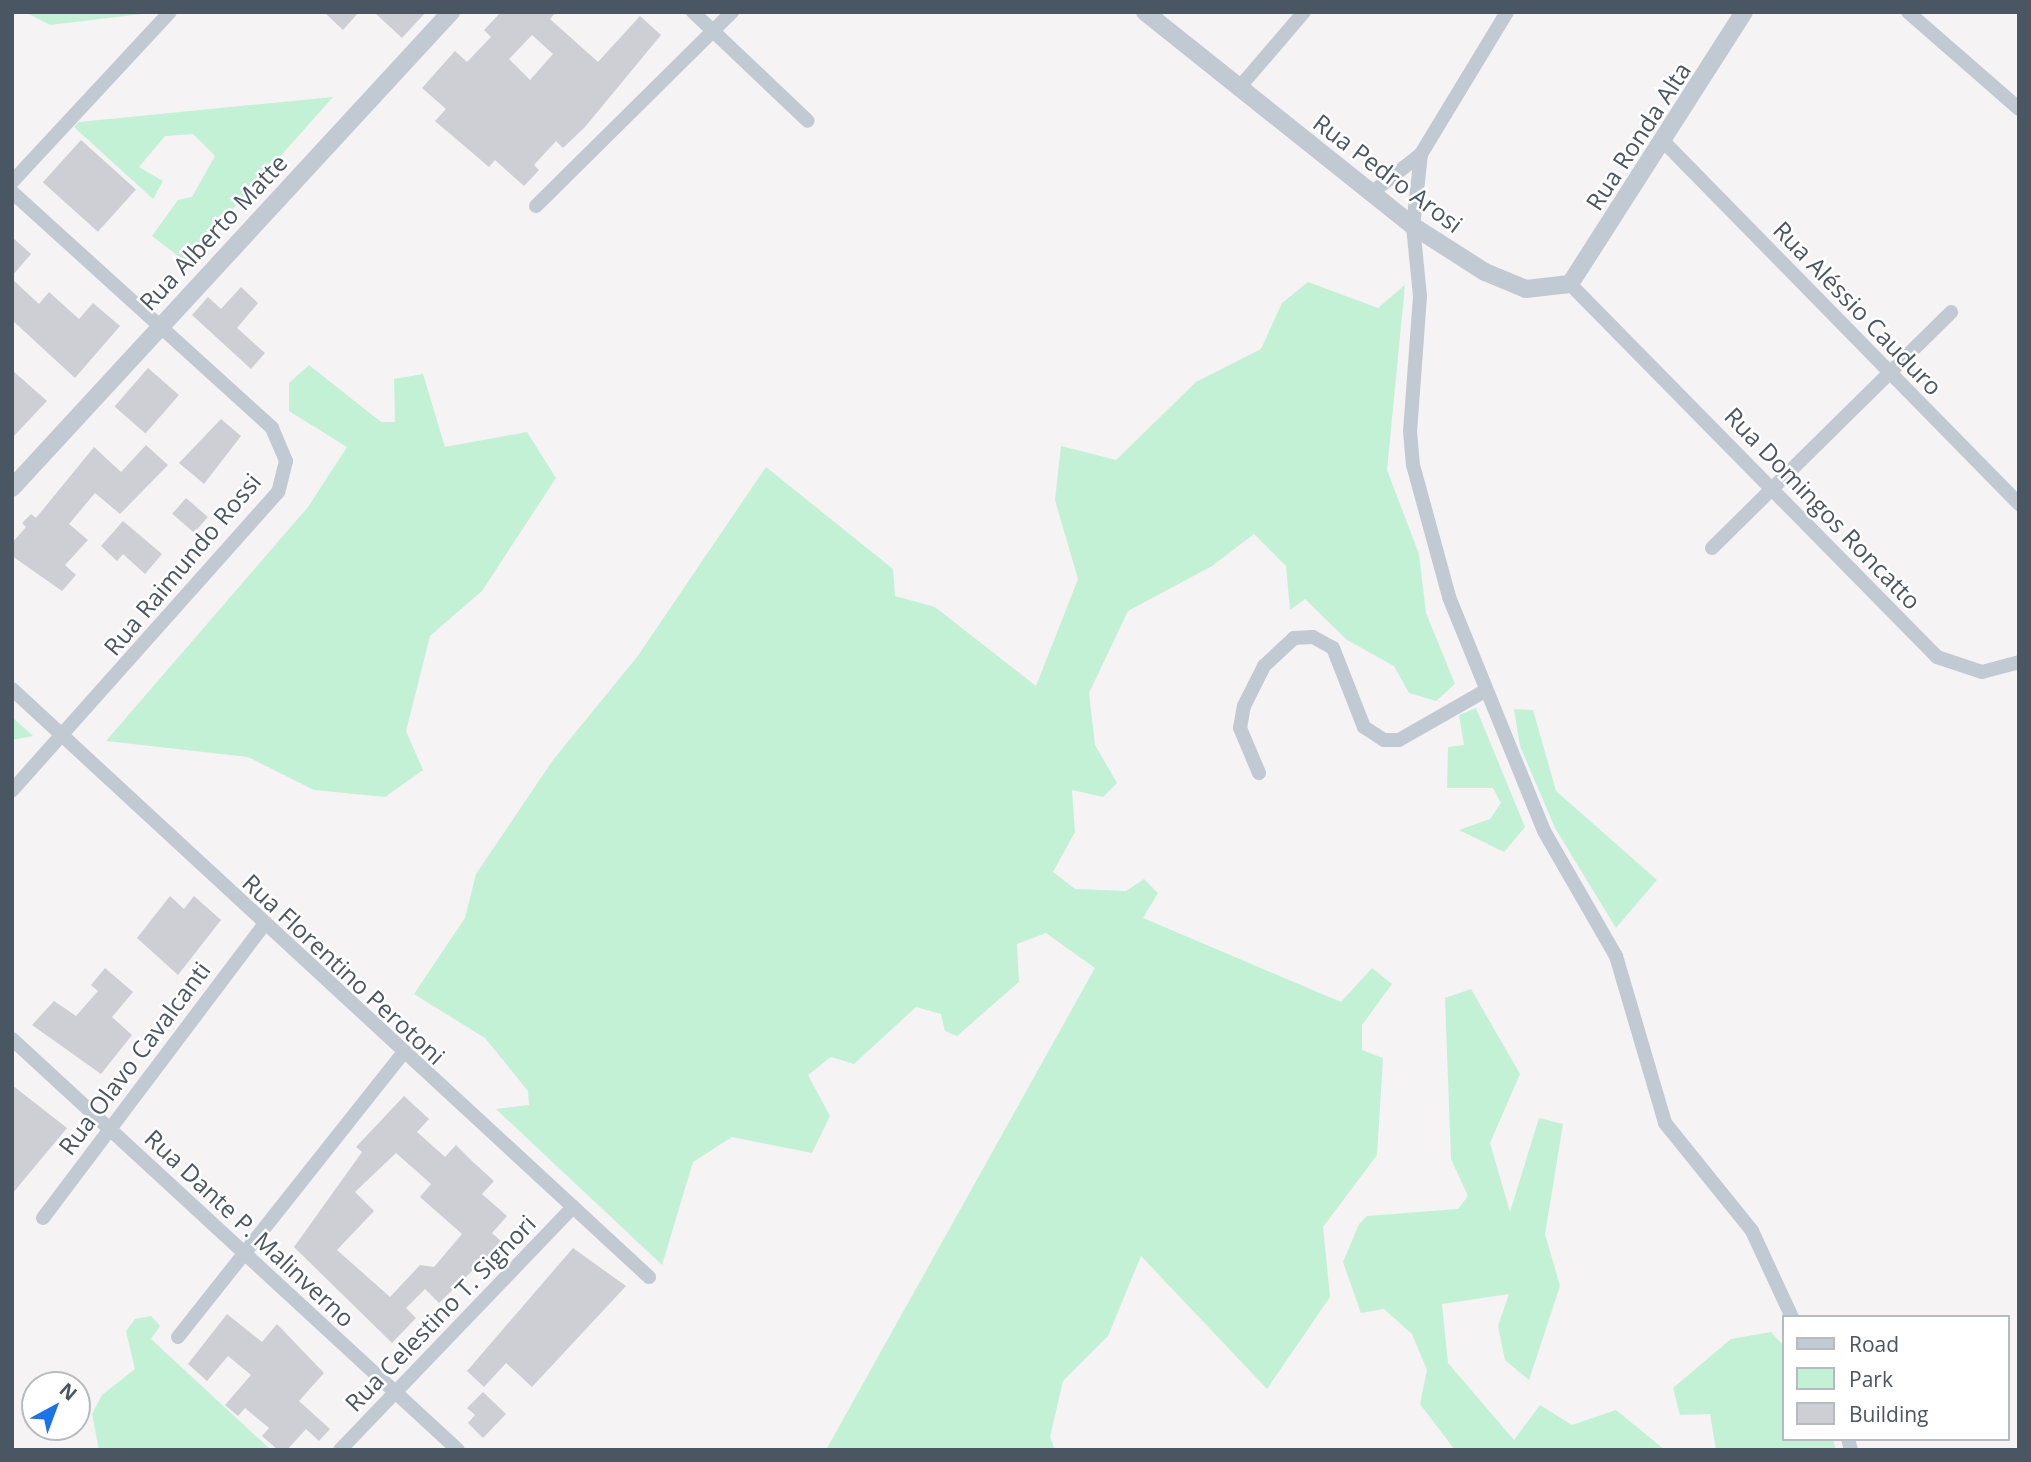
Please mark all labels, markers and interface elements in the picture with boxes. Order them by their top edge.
street label: Rua Ronda Alta [1580,57,1696,215]
street label: Rua Pedro Arosi [1308,108,1468,238]
street label: Rua Alberto Matte [133,148,293,316]
street label: Rua Aléssio Cauduro [1768,215,1948,401]
street label: Rua Domingos Roncatto [1719,401,1927,615]
street label: Rua Raimundo Rossi [98,467,266,661]
street label: Rua Florentino Perotoni [237,868,451,1070]
street label: Rua Olavo Cavalcanti [52,956,216,1160]
street label: Rua Dante P. Malinverno [139,1123,361,1333]
street label: Rua Celestino T. Signori [339,1209,541,1417]
legend [1783,1315,2010,1441]
text: Road [1849,1330,1899,1358]
text: Park [1849,1365,1893,1393]
north arrow [21,1371,91,1441]
text: N [54,1377,83,1407]
text: Building [1849,1400,1928,1428]

